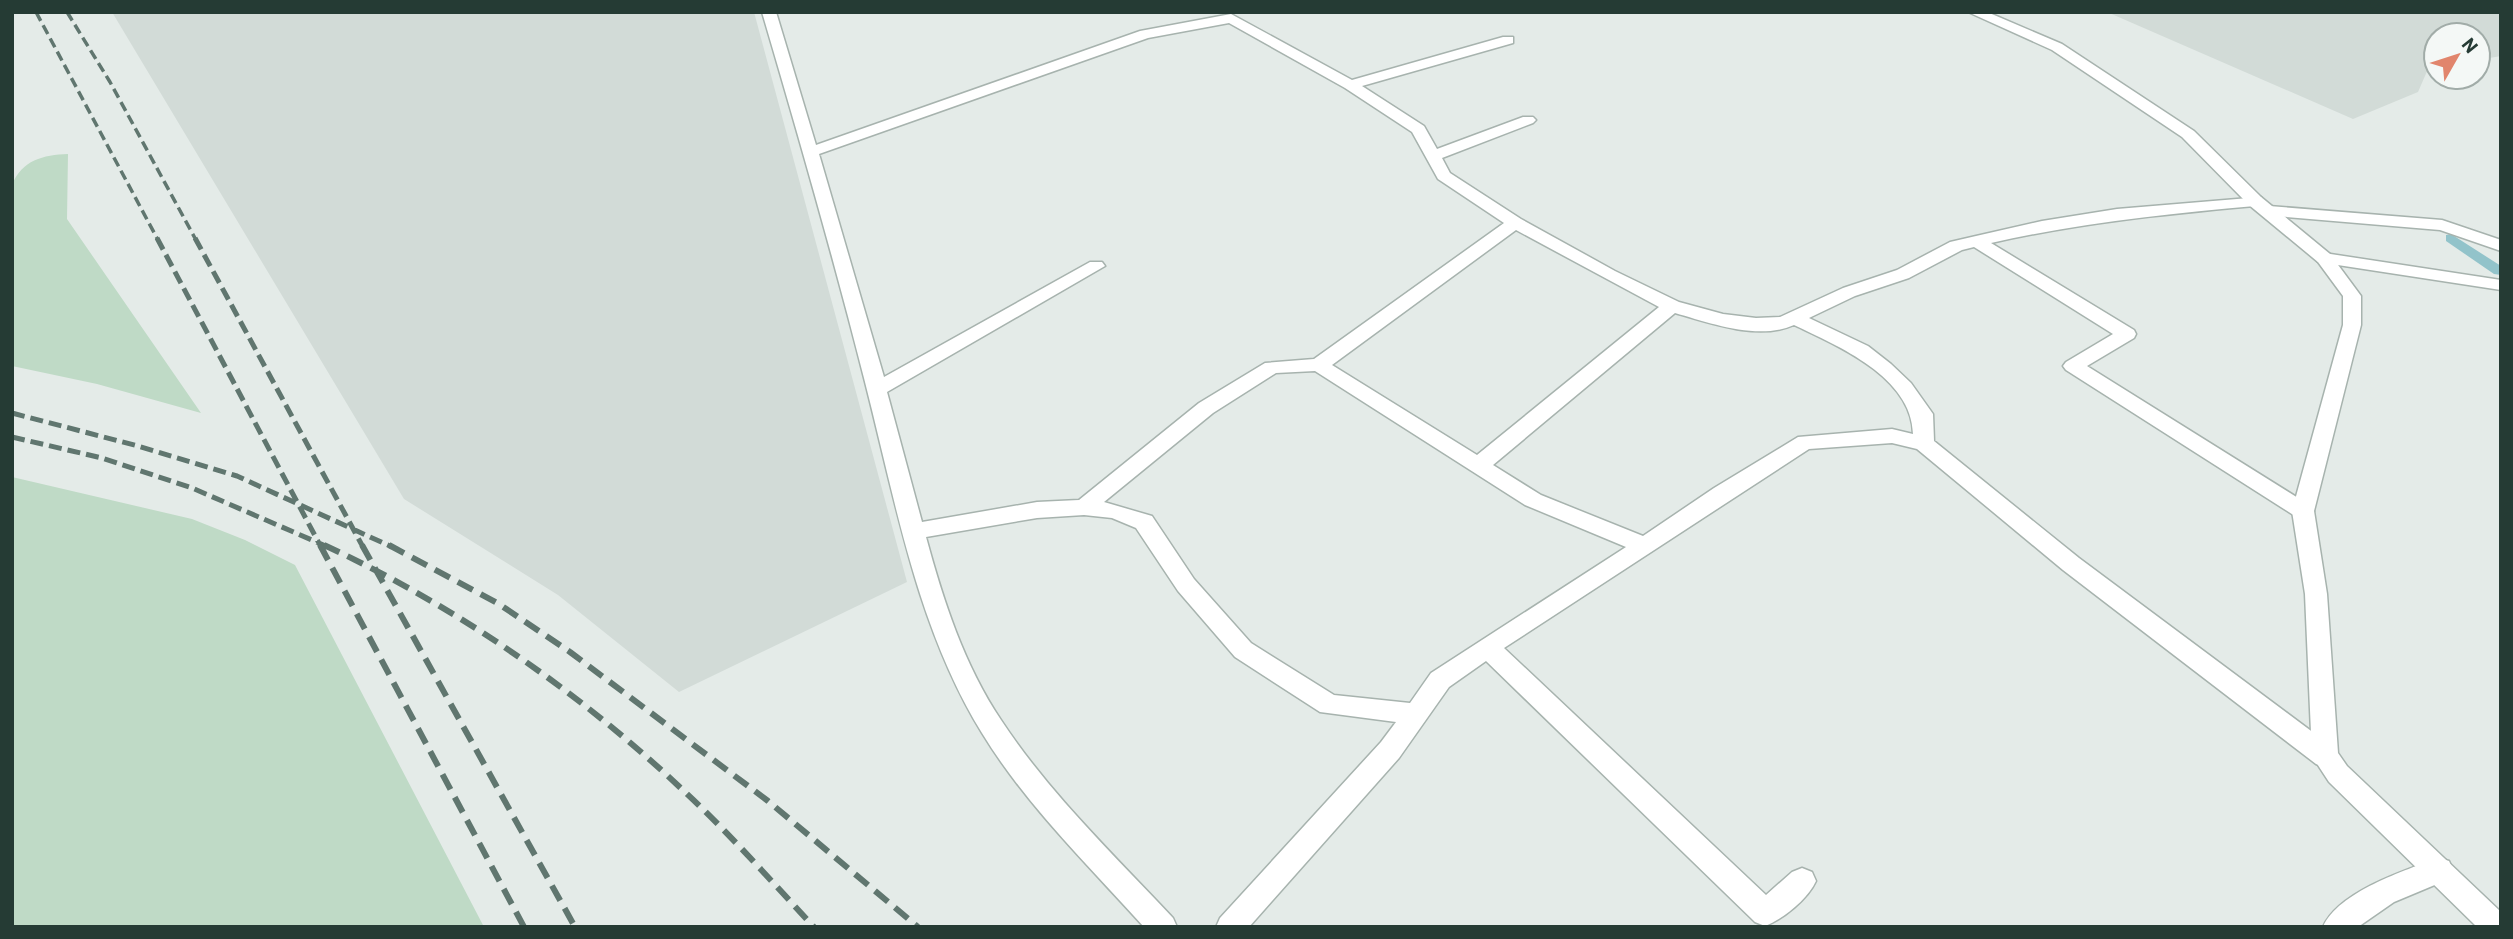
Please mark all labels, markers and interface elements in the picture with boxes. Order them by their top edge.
north arrow [2422,21,2492,91]
text: N [2458,33,2484,57]

